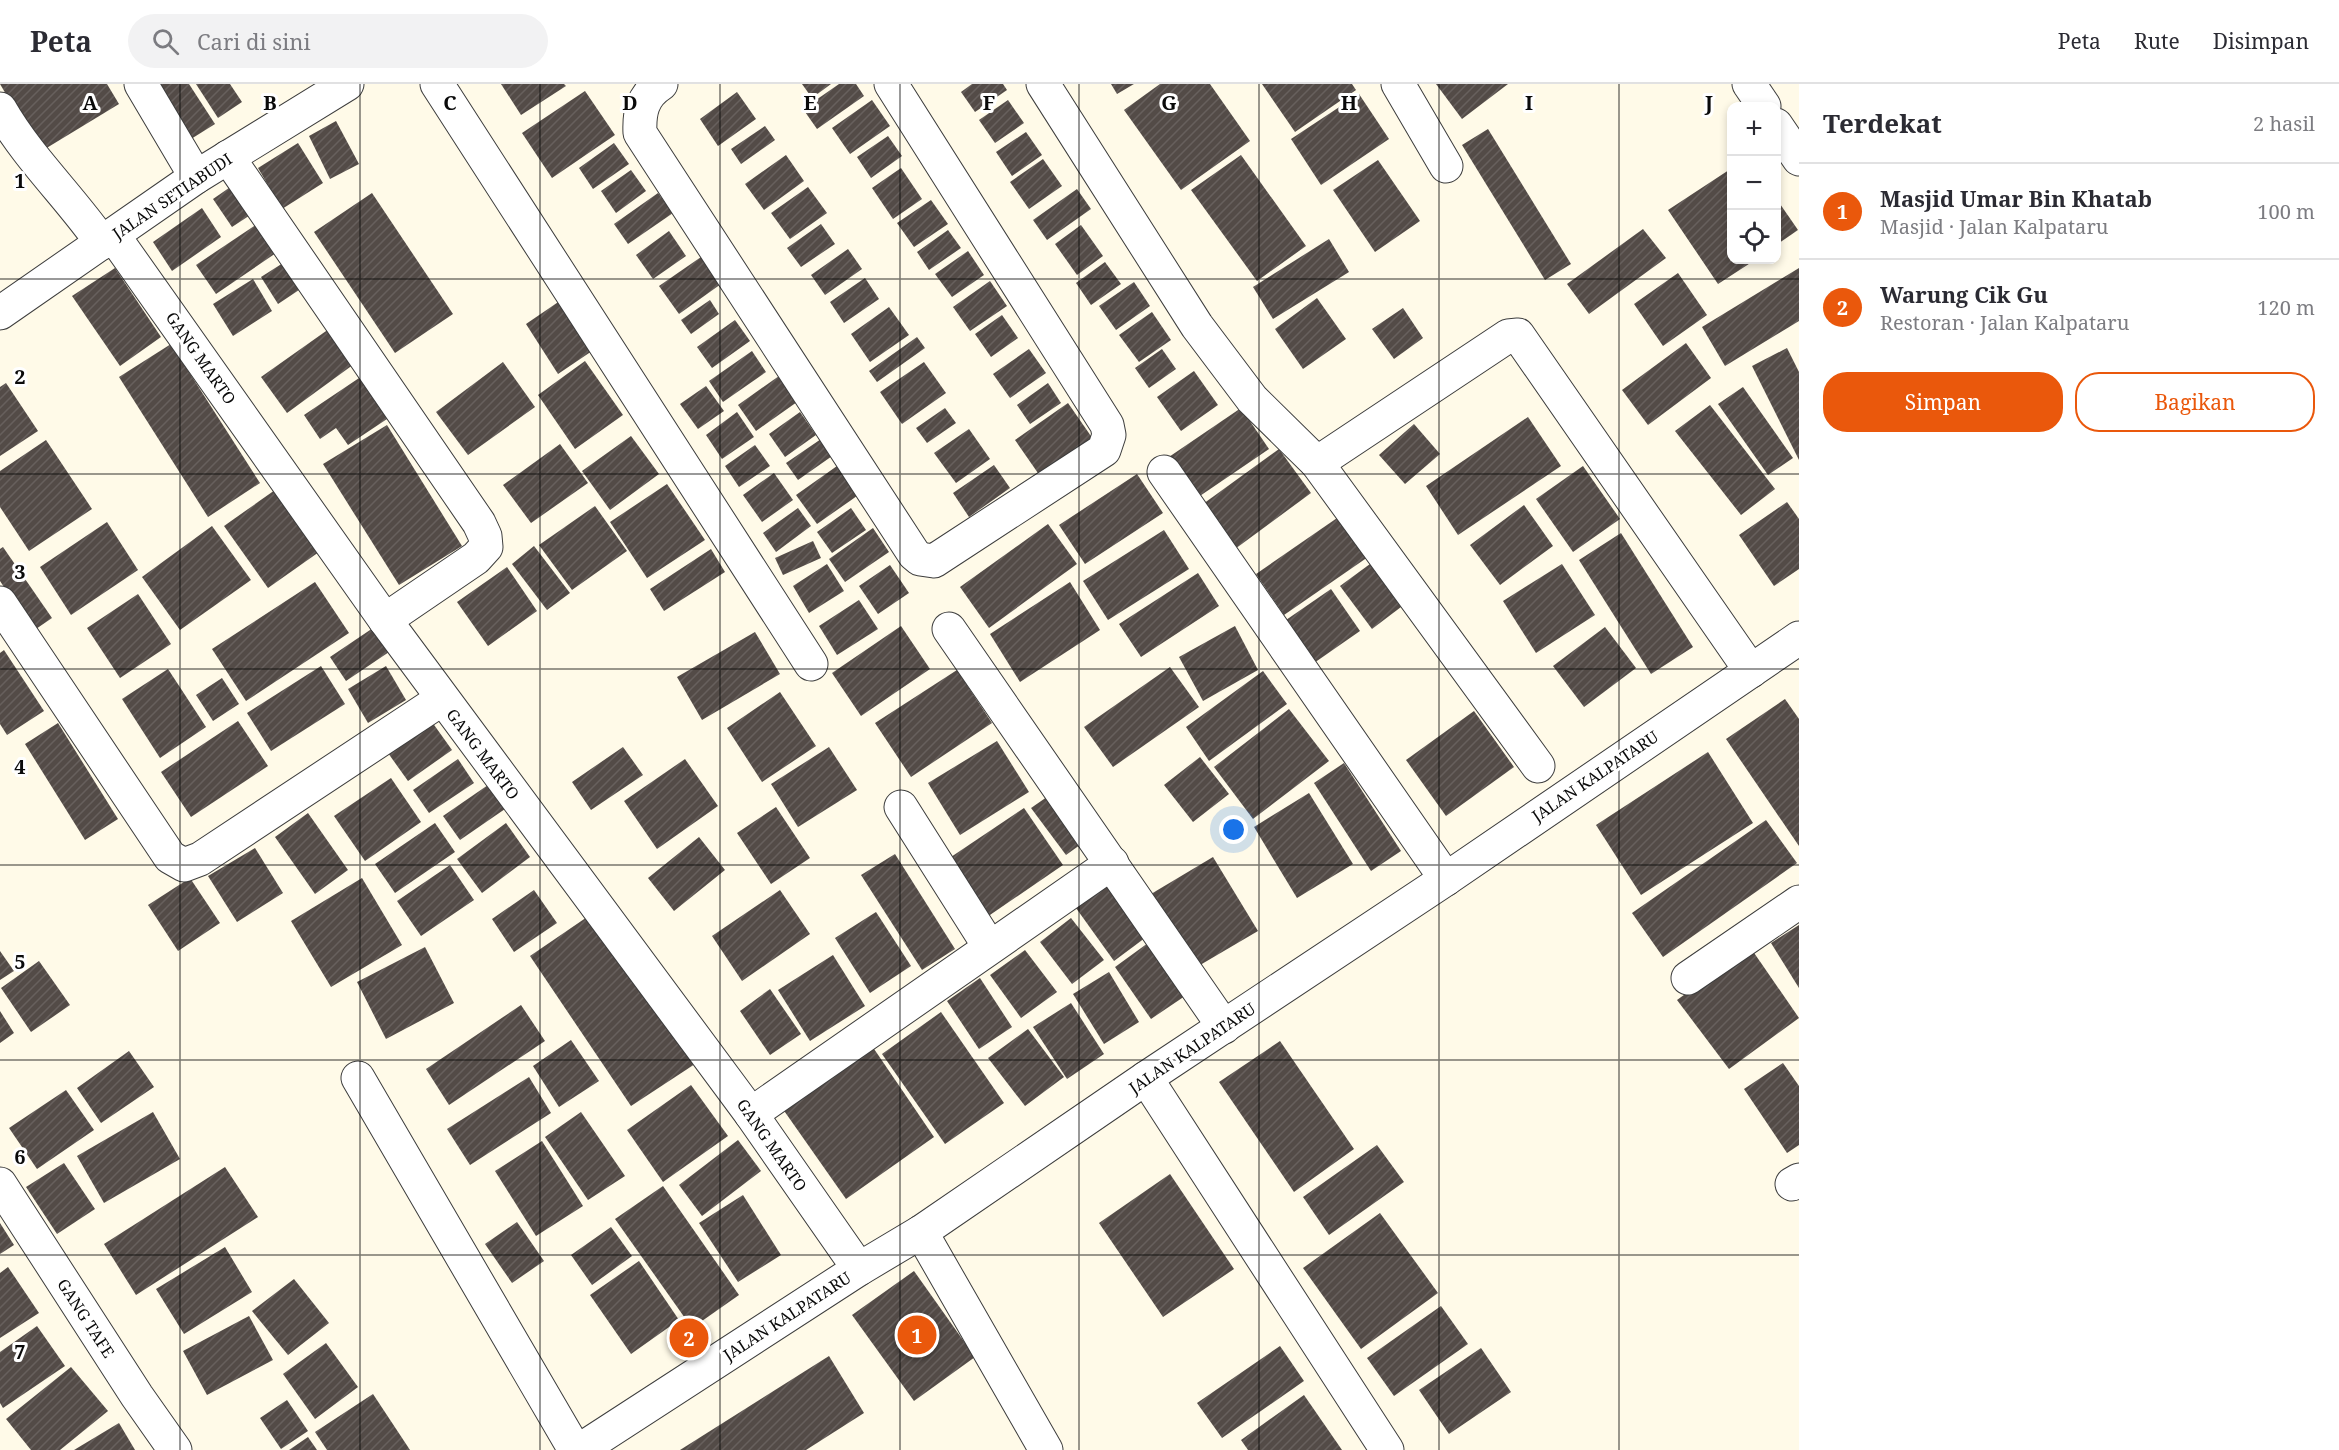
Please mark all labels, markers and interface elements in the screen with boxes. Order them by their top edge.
search box [128,14,548,68]
text: Peta [30,22,92,60]
icon: search [149,25,182,58]
text: Cari di sini [197,26,311,56]
text: Peta [2058,27,2101,55]
text: Rute [2134,27,2180,55]
text: Disimpan [2213,27,2309,55]
text: A [82,89,98,116]
text: B [263,89,277,116]
text: C [443,89,457,116]
text: D [622,89,638,116]
text: E [803,89,817,116]
text: F [983,89,995,116]
text: G [1161,89,1177,116]
text: H [1341,89,1357,116]
text: I [1525,89,1533,116]
text: J [1704,89,1713,116]
map controls [1727,102,1781,264]
button: + [1727,102,1781,156]
text: Terdekat [1823,105,1942,141]
text: 2 hasil [2253,110,2315,137]
street label: JALAN SETIABUDI [107,148,236,245]
button: − [1727,156,1781,210]
text: 1 [14,167,26,194]
text: Masjid Umar Bin Khatab [1880,183,2152,213]
text: 1 [1837,198,1848,225]
text: 100 m [2257,198,2315,225]
button: locate [1727,210,1781,264]
text: Masjid · Jalan Kalpataru [1880,213,2109,240]
text: Warung Cik Gu [1880,279,2048,309]
text: 2 [1837,294,1848,321]
text: 120 m [2257,294,2315,321]
street label: GANG MARTO [161,307,241,409]
text: Restoran · Jalan Kalpataru [1880,309,2129,336]
text: 2 [14,363,26,390]
button: Simpan [1823,372,2063,432]
button: Bagikan [2075,372,2315,432]
text: 3 [14,558,26,585]
street label: GANG MARTO [442,704,524,804]
street label: JALAN KALPATARU [1527,725,1663,827]
text: 4 [14,753,26,780]
your location [1219,815,1248,844]
text: 5 [14,948,26,975]
street label: JALAN KALPATARU [1124,997,1260,1099]
street label: GANG MARTO [732,1094,812,1196]
text: 6 [14,1143,26,1170]
street label: JALAN KALPATARU [718,1266,856,1366]
street label: GANG TAFE [52,1274,120,1362]
pin: 1 [898,1312,936,1358]
pin: 2 [670,1316,708,1360]
text: 7 [14,1338,26,1365]

